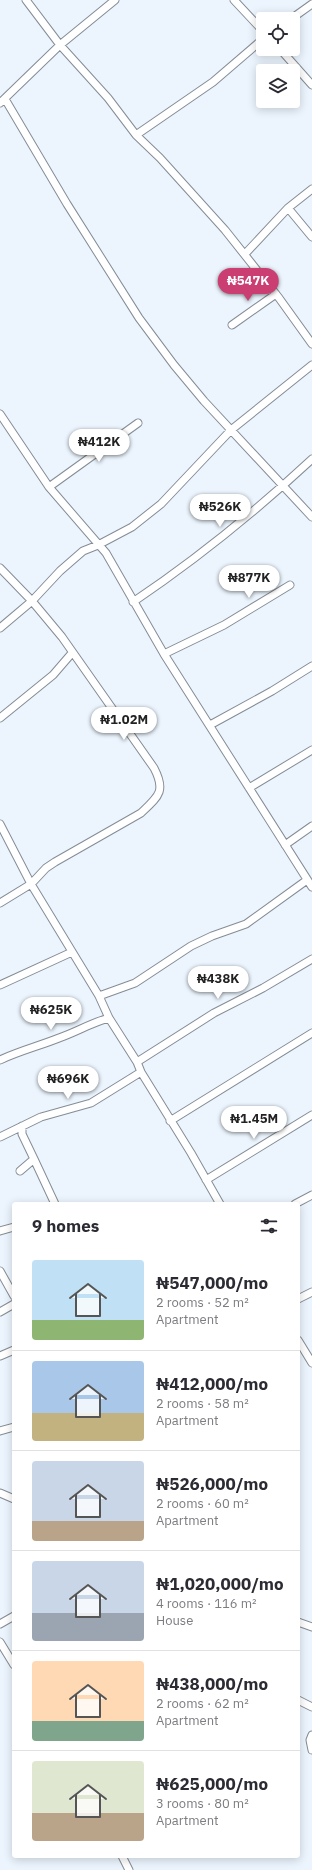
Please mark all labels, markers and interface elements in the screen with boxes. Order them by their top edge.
map controls [256,12,300,108]
button: locate [256,12,300,56]
button: layers [256,64,300,108]
pin: ₦547K [220,268,276,302]
text: ₦547K [227,272,269,289]
pin: ₦412K [71,429,127,463]
text: ₦412K [78,433,120,450]
pin: ₦526K [192,494,248,528]
text: ₦526K [199,498,241,515]
pin: ₦877K [221,565,277,599]
text: ₦877K [228,569,270,586]
pin: ₦1.02M [91,707,157,741]
text: ₦1.02M [100,711,148,728]
pin: ₦438K [190,966,246,1000]
text: ₦438K [197,970,239,987]
pin: ₦625K [23,997,79,1031]
text: ₦625K [30,1001,72,1018]
pin: ₦696K [40,1066,96,1100]
text: ₦696K [47,1070,89,1087]
pin: ₦1.45M [221,1106,287,1140]
text: ₦1.45M [230,1110,278,1127]
text: 9 homes [32,1215,99,1237]
icon: filters [258,1215,280,1237]
text: ₦547,000/mo [156,1272,268,1294]
icon: home [64,1276,112,1324]
text: 2 rooms · 52 m² [156,1294,249,1311]
text: Apartment [156,1311,219,1328]
text: ₦412,000/mo [156,1373,268,1395]
icon: home [64,1377,112,1425]
text: 2 rooms · 58 m² [156,1395,249,1412]
text: Apartment [156,1412,219,1429]
text: ₦526,000/mo [156,1473,268,1495]
icon: home [64,1477,112,1525]
text: 2 rooms · 60 m² [156,1495,249,1512]
text: Apartment [156,1512,219,1529]
text: ₦1,020,000/mo [156,1573,284,1595]
icon: home [64,1577,112,1625]
text: 4 rooms · 116 m² [156,1595,257,1612]
text: House [156,1612,193,1629]
text: ₦438,000/mo [156,1673,268,1695]
icon: home [64,1677,112,1725]
text: 2 rooms · 62 m² [156,1695,249,1712]
text: Apartment [156,1712,219,1729]
text: ₦625,000/mo [156,1773,268,1795]
icon: home [64,1777,112,1825]
text: 3 rooms · 80 m² [156,1795,249,1812]
text: Apartment [156,1812,219,1829]

